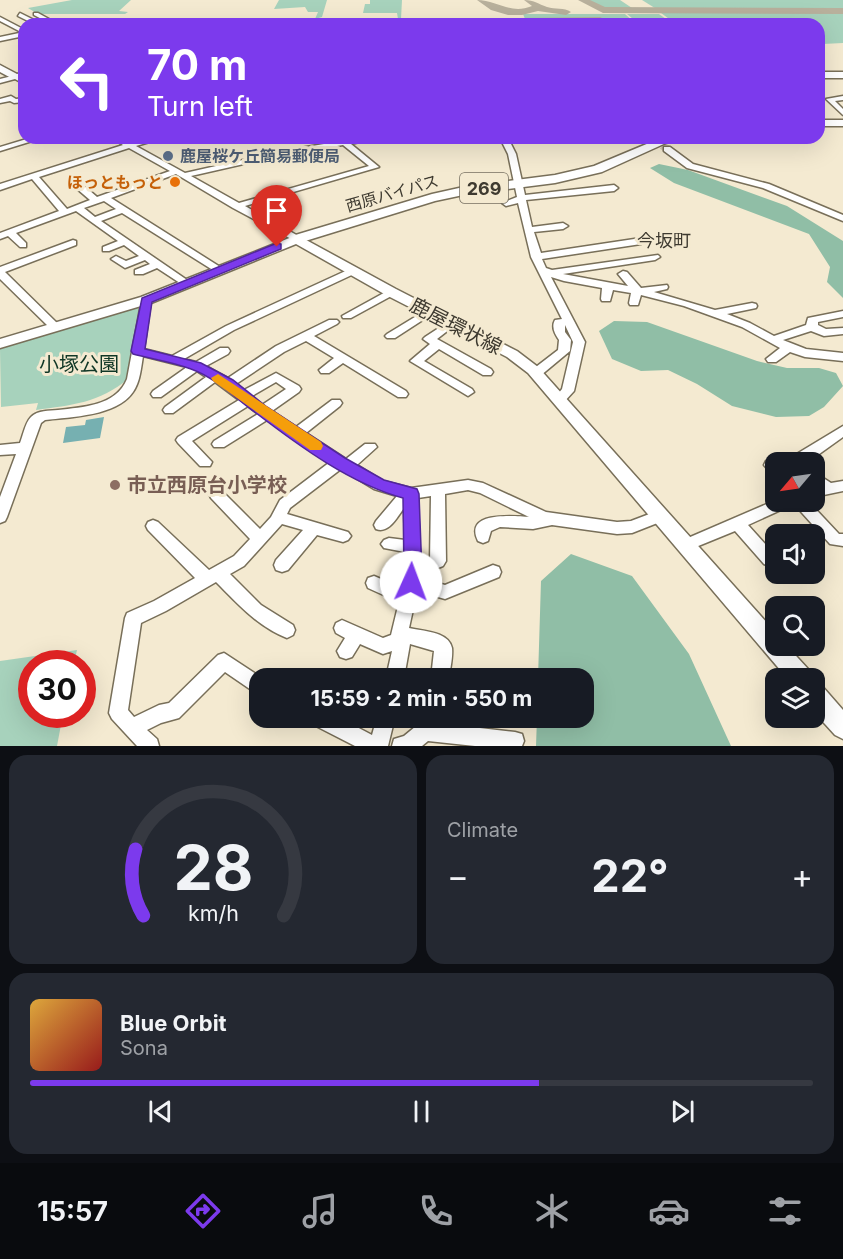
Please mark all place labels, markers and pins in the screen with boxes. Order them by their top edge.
place label: 鹿屋桜ケ丘簡易郵便局 [180,146,340,166]
marker: 鹿屋桜ケ丘簡易郵便局 [161,149,175,163]
place label: ほっともっと [67,172,163,192]
marker: ほっともっと [168,175,182,189]
pin [251,185,302,247]
place label: 市立西原台小学校 [127,473,287,497]
marker: 市立西原台小学校 [108,478,122,492]

